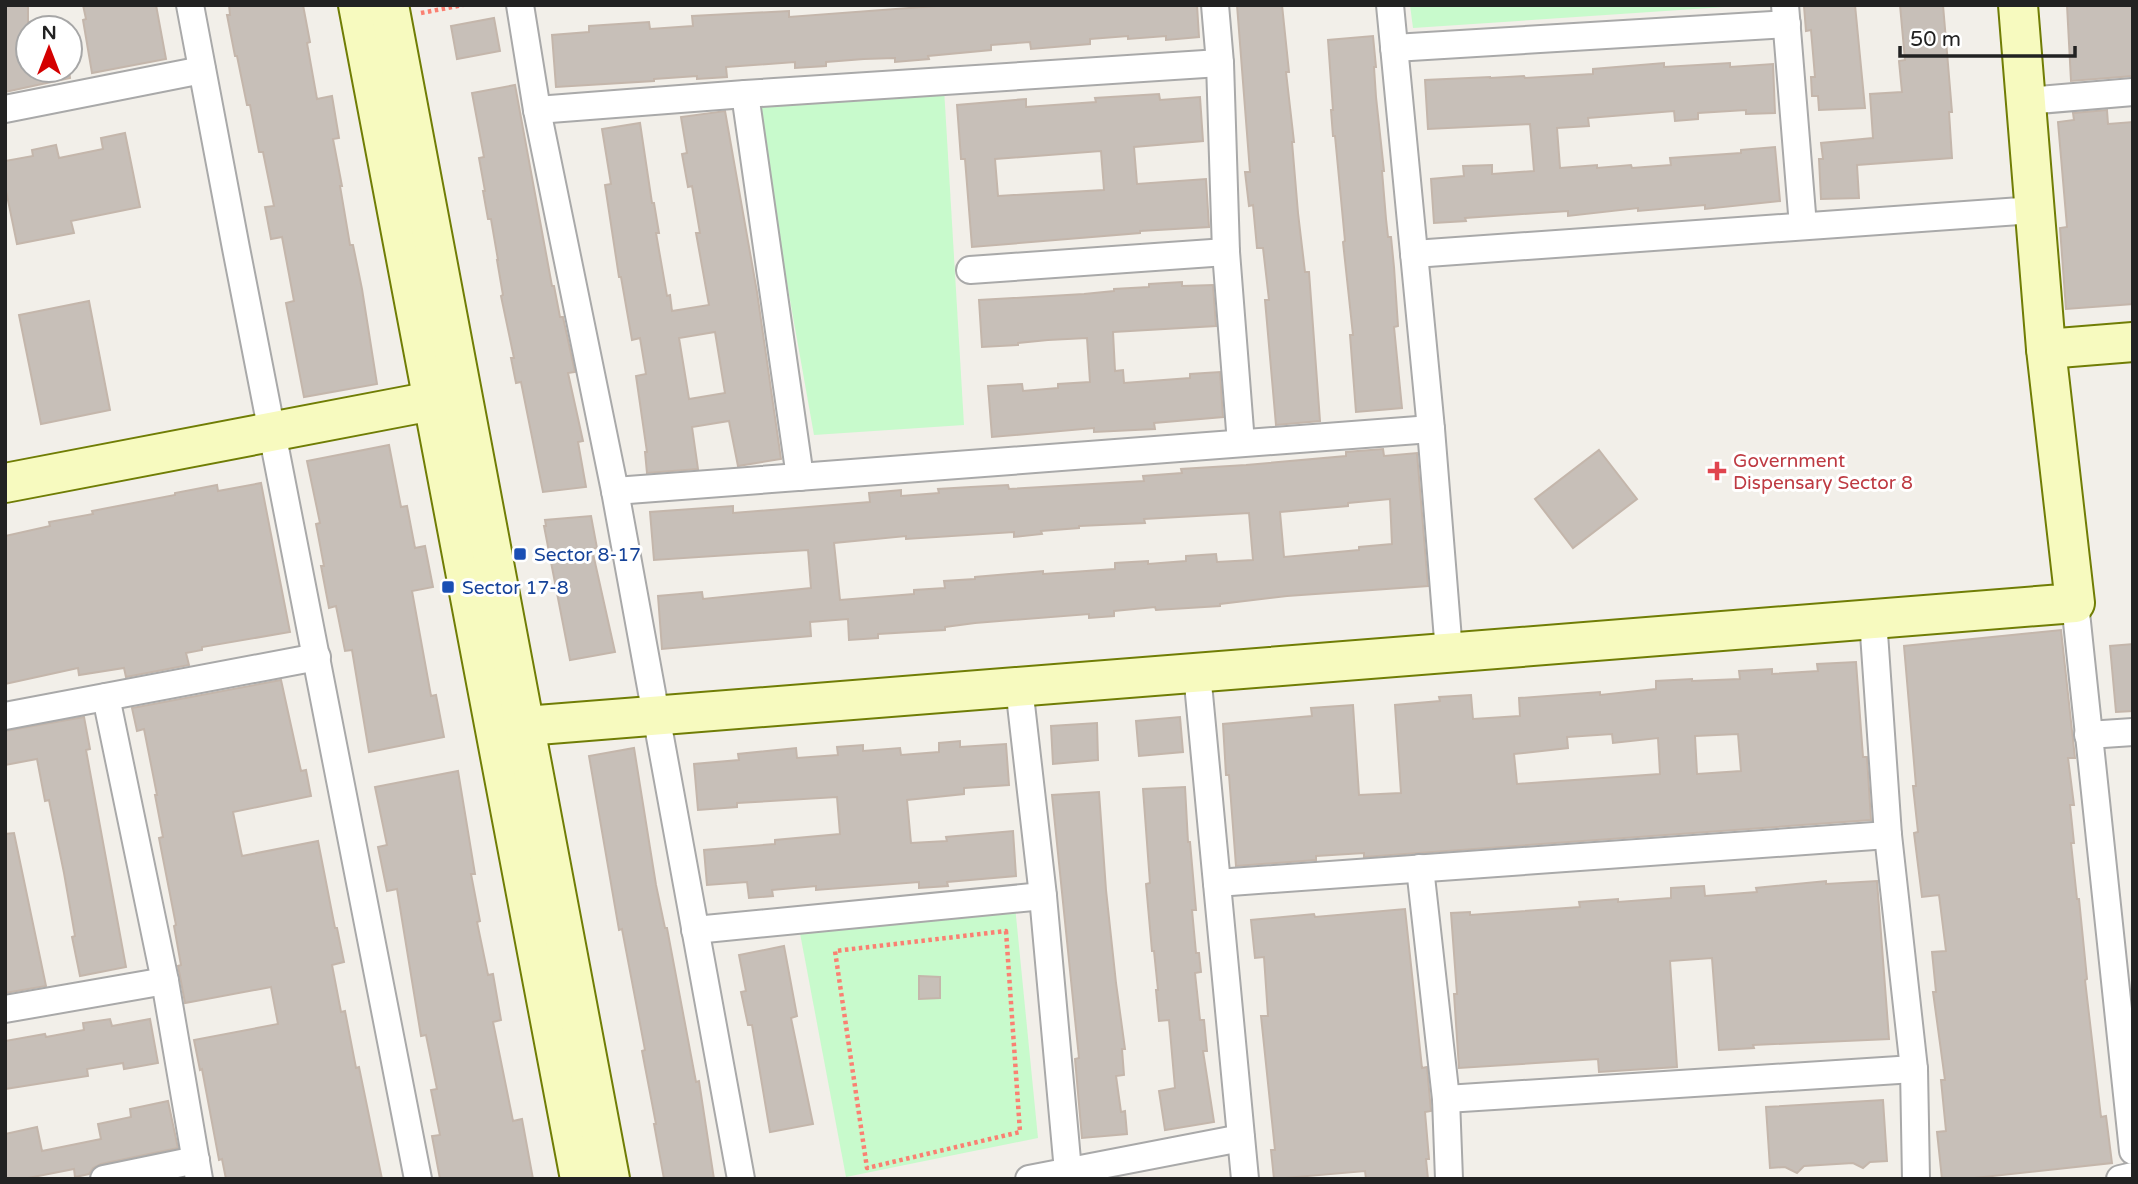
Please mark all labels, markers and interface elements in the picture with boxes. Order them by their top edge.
north arrow [14,14,84,84]
scale bar [1900,14,2075,58]
text: N [41,22,57,44]
text: 50 m [1910,27,1961,52]
place label: Government Dispensary Sector 8 [1733,450,1913,494]
marker: Government Dispensary Sector 8 [1707,461,1727,481]
place label: Sector 8-17 [534,544,641,566]
marker: Sector 8-17 [512,546,528,562]
place label: Sector 17-8 [462,577,569,599]
marker: Sector 17-8 [440,579,456,595]

